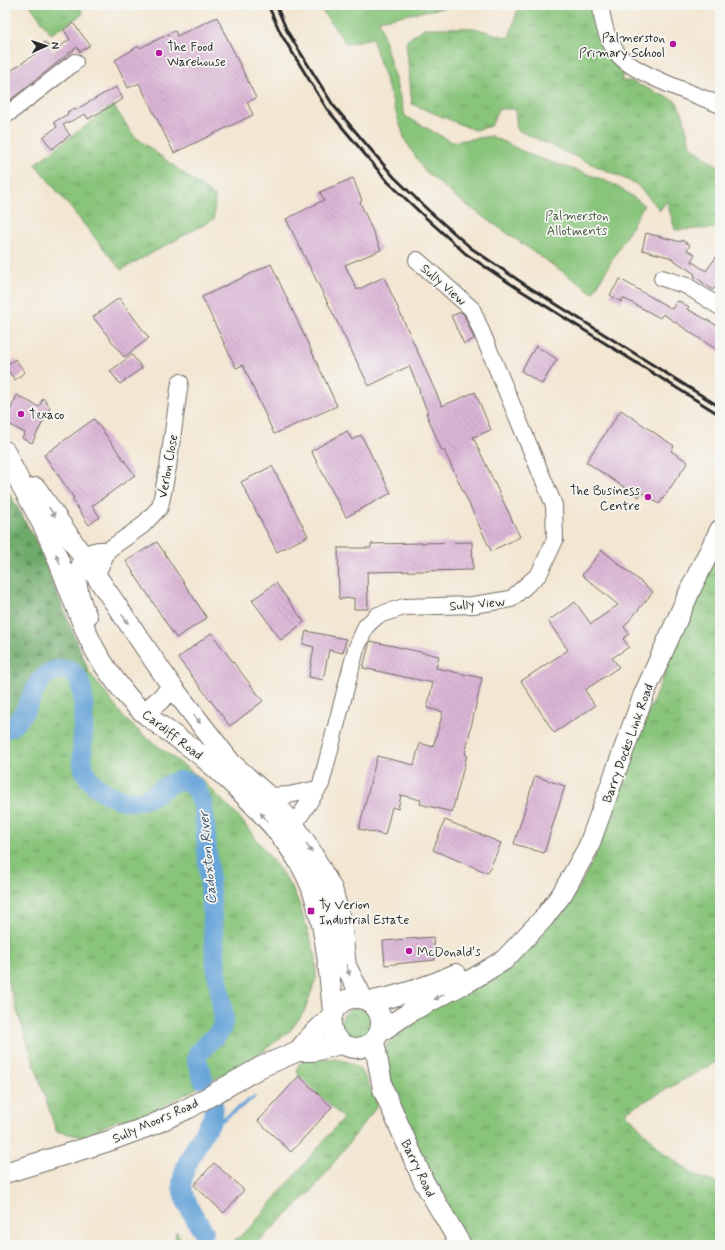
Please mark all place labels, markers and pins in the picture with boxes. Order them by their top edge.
place label: Palmerston Primary School [579,30,665,62]
place label: The Food Warehouse [167,39,226,71]
marker: Palmerston Primary School [668,39,678,49]
marker: The Food Warehouse [154,48,164,58]
place label: Texaco [29,407,64,424]
marker: Texaco [16,409,26,419]
place label: The Business Centre [570,483,640,515]
marker: The Business Centre [643,492,653,502]
place label: Ty Verion Industrial Estate [319,897,410,929]
marker: Ty Verion Industrial Estate [306,906,316,916]
place label: McDonald's [417,944,481,961]
marker: McDonald's [404,946,414,956]

